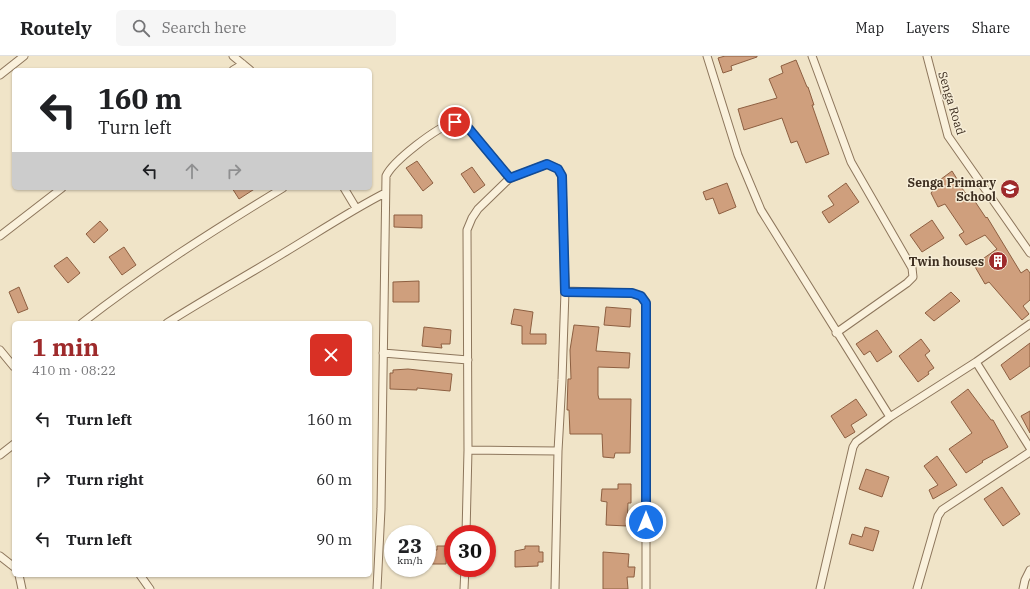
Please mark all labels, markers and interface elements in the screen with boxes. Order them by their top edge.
search box [116,10,396,46]
text: Routely [20,16,92,40]
icon: search [130,17,152,39]
text: Search here [162,18,246,37]
text: Map [856,19,884,37]
text: Layers [906,19,950,37]
text: Share [972,19,1010,37]
street label: Senga Road [935,69,969,137]
text: 160 m [98,80,182,117]
icon: left [32,84,84,136]
pin [438,105,472,139]
icon: arrive [444,111,466,133]
text: Turn left [98,116,172,139]
icon: left [139,160,161,182]
icon: ahead [181,160,203,182]
icon: right [223,160,245,182]
place label: Senga Primary School [908,175,996,204]
school or university icon: Senga Primary School [999,178,1021,200]
building icon: Twin houses [987,250,1009,272]
place label: Twin houses [909,254,984,269]
text: 1 min [32,331,99,363]
button: close [310,334,352,376]
text: 410 m · 08:22 [32,362,116,379]
icon: left [32,408,54,430]
text: Turn left [66,410,132,429]
text: 160 m [307,410,352,429]
icon: right [32,468,54,490]
text: Turn right [66,470,144,489]
text: 60 m [316,470,352,489]
position arrow [625,501,667,543]
speed limit sign: 30 [444,525,496,577]
icon: left [32,528,54,550]
text: Turn left [66,530,132,549]
text: 90 m [316,530,352,549]
text: 23 [398,532,422,559]
text: km/h [397,554,423,567]

